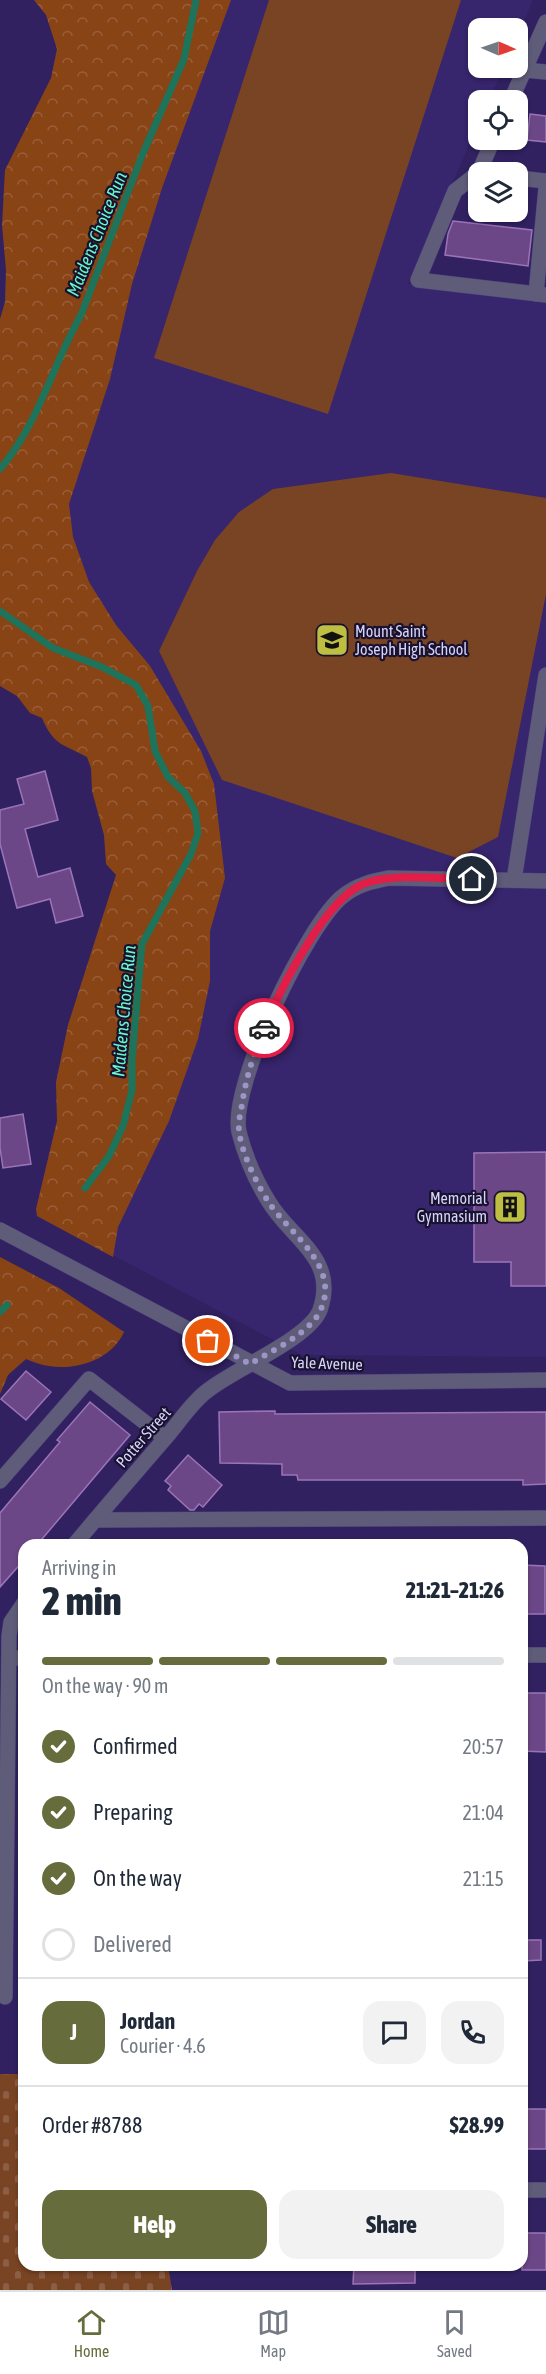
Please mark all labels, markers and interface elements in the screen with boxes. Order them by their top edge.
north arrow [468,18,528,78]
map controls [468,18,528,222]
button: locate [468,90,528,150]
button: layers [468,162,528,222]
water label: Maidens Choice Run [62,168,131,299]
school or university icon: Mount Saint Joseph High School [314,622,350,658]
place label: Mount Saint Joseph High School [355,622,468,659]
pin [446,853,497,904]
icon: home [455,862,488,895]
water label: Maidens Choice Run [107,944,140,1078]
courier [234,998,294,1058]
icon: car [248,1012,281,1045]
place label: Memorial Gymnasium [417,1189,488,1226]
building icon: Memorial Gymnasium [492,1189,528,1225]
pin [182,1315,233,1366]
icon: bag [191,1324,224,1357]
street label: Yale Avenue [291,1353,363,1373]
street label: Potter Street [112,1403,174,1471]
text: Arriving in [42,1556,116,1579]
text: 21:21–21:26 [406,1577,504,1603]
text: 2 min [42,1579,122,1623]
text: On the way · 90 m [42,1674,168,1697]
icon: check [42,1730,75,1763]
text: Confirmed [93,1733,178,1759]
text: 20:57 [462,1735,504,1758]
icon: check [42,1796,75,1829]
text: Preparing [93,1799,173,1825]
text: 21:04 [462,1801,504,1824]
icon: check [42,1862,75,1895]
text: On the way [93,1865,182,1891]
text: 21:15 [463,1867,504,1890]
text: Delivered [93,1931,172,1957]
button: chat [363,2001,426,2064]
button: phone [441,2001,504,2064]
text: Jordan [120,2008,175,2034]
text: J [70,2019,77,2045]
text: Courier · 4.6 [120,2034,206,2057]
text: Order #8788 [42,2112,142,2138]
text: $28.99 [449,2112,504,2138]
button: Help [42,2190,267,2259]
button: Share [279,2190,504,2259]
tab: Home [74,2306,109,2360]
tab: Map [257,2306,290,2360]
tab: Saved [437,2306,472,2360]

